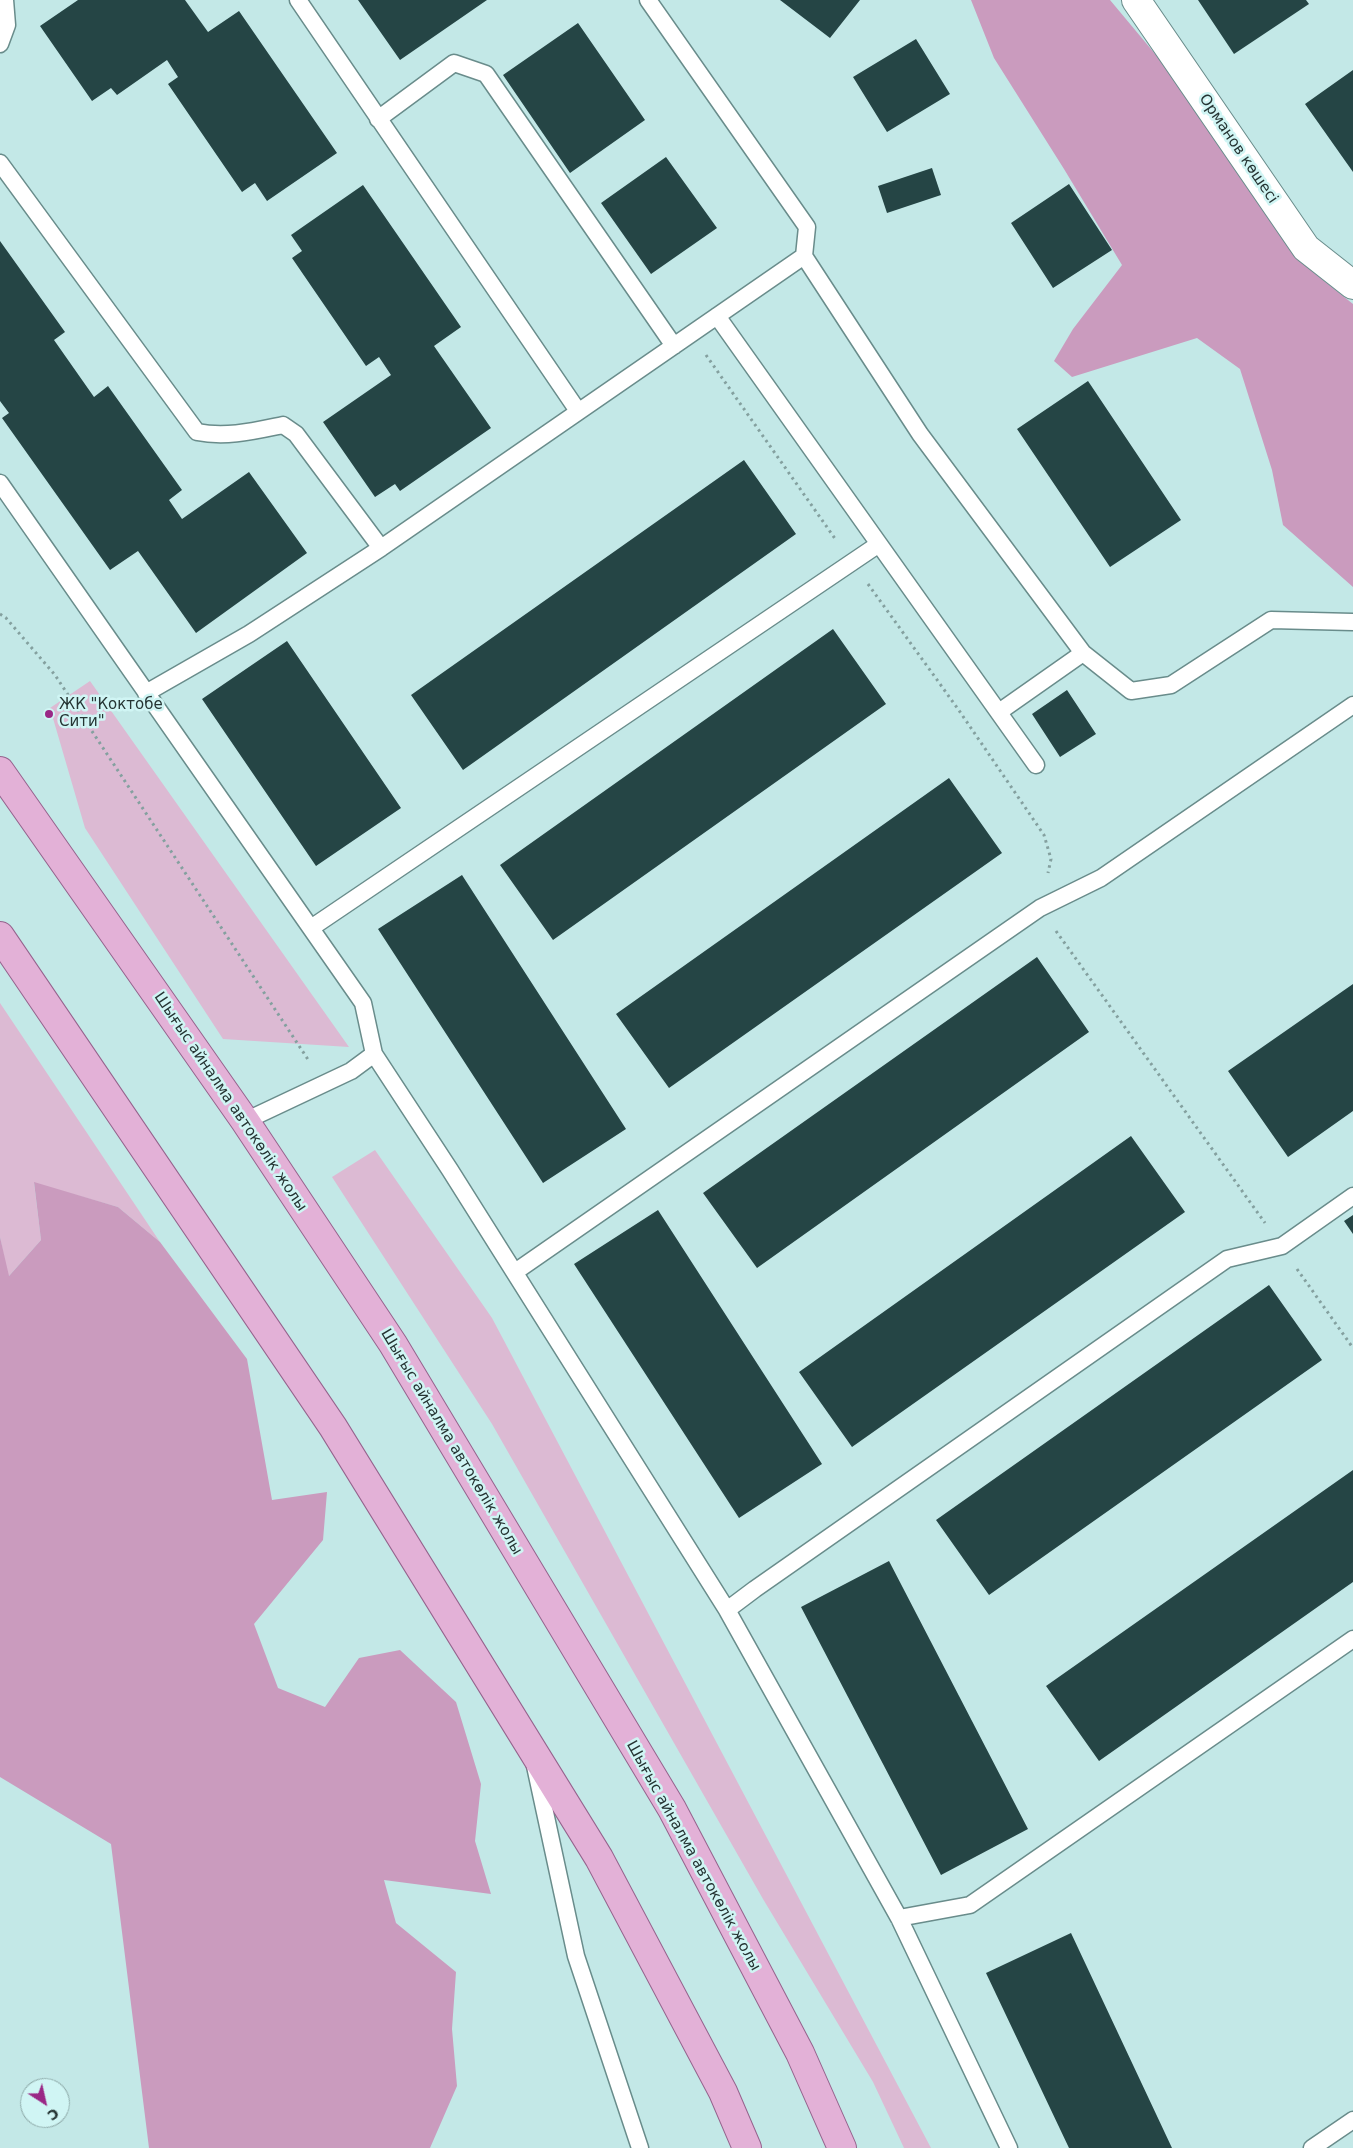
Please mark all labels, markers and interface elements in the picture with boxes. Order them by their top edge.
street label: Орманов көшесі [1195,91,1281,207]
place label: ЖК "Коктобе Сити" [59,696,163,731]
marker: ЖК "Коктобе Сити" [43,708,55,720]
street label: Шығыс айналма автокөлік жолы [150,989,310,1215]
street label: Шығыс айналма автокөлік жолы [376,1326,526,1558]
street label: Шығыс айналма автокөлік жолы [622,1738,764,1974]
north arrow [20,2078,70,2128]
text: С [44,2105,62,2124]

